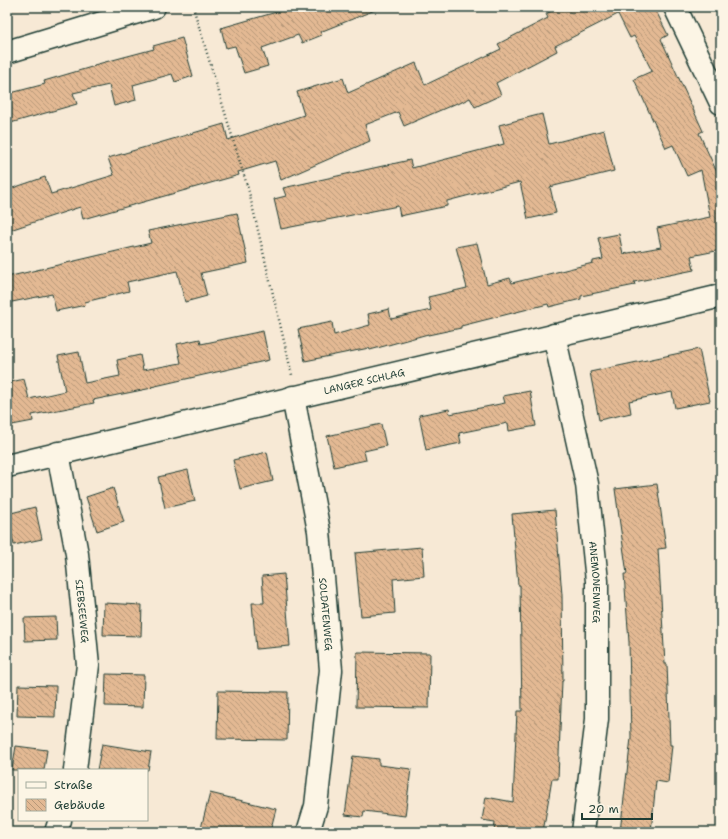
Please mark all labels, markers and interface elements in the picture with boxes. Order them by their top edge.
street label: LANGER SCHLAG [322,365,406,397]
street label: ANEMONENWEG [586,540,603,623]
street label: SOLDATENWEG [316,577,335,652]
street label: SIEBSEEWEG [73,578,92,644]
legend [18,769,148,821]
text: Straße [54,777,93,793]
scale bar [582,795,652,821]
text: Gebäude [54,797,105,813]
text: 20 m [588,801,619,817]

